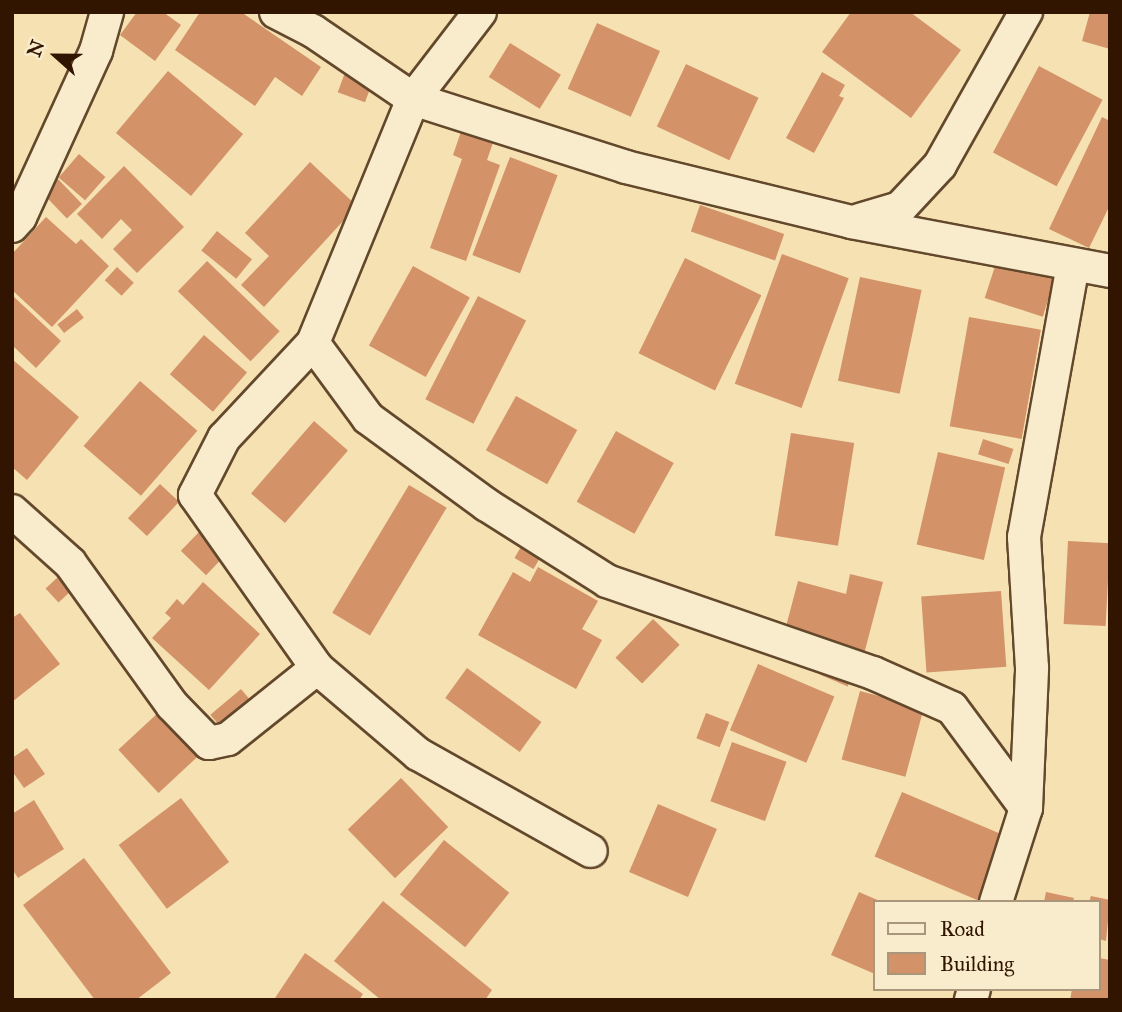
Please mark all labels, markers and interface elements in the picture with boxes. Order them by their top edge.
north arrow [21,21,91,91]
text: N [22,37,50,60]
legend [874,900,1101,991]
text: Road [940,916,985,942]
text: Building [940,951,1014,977]

